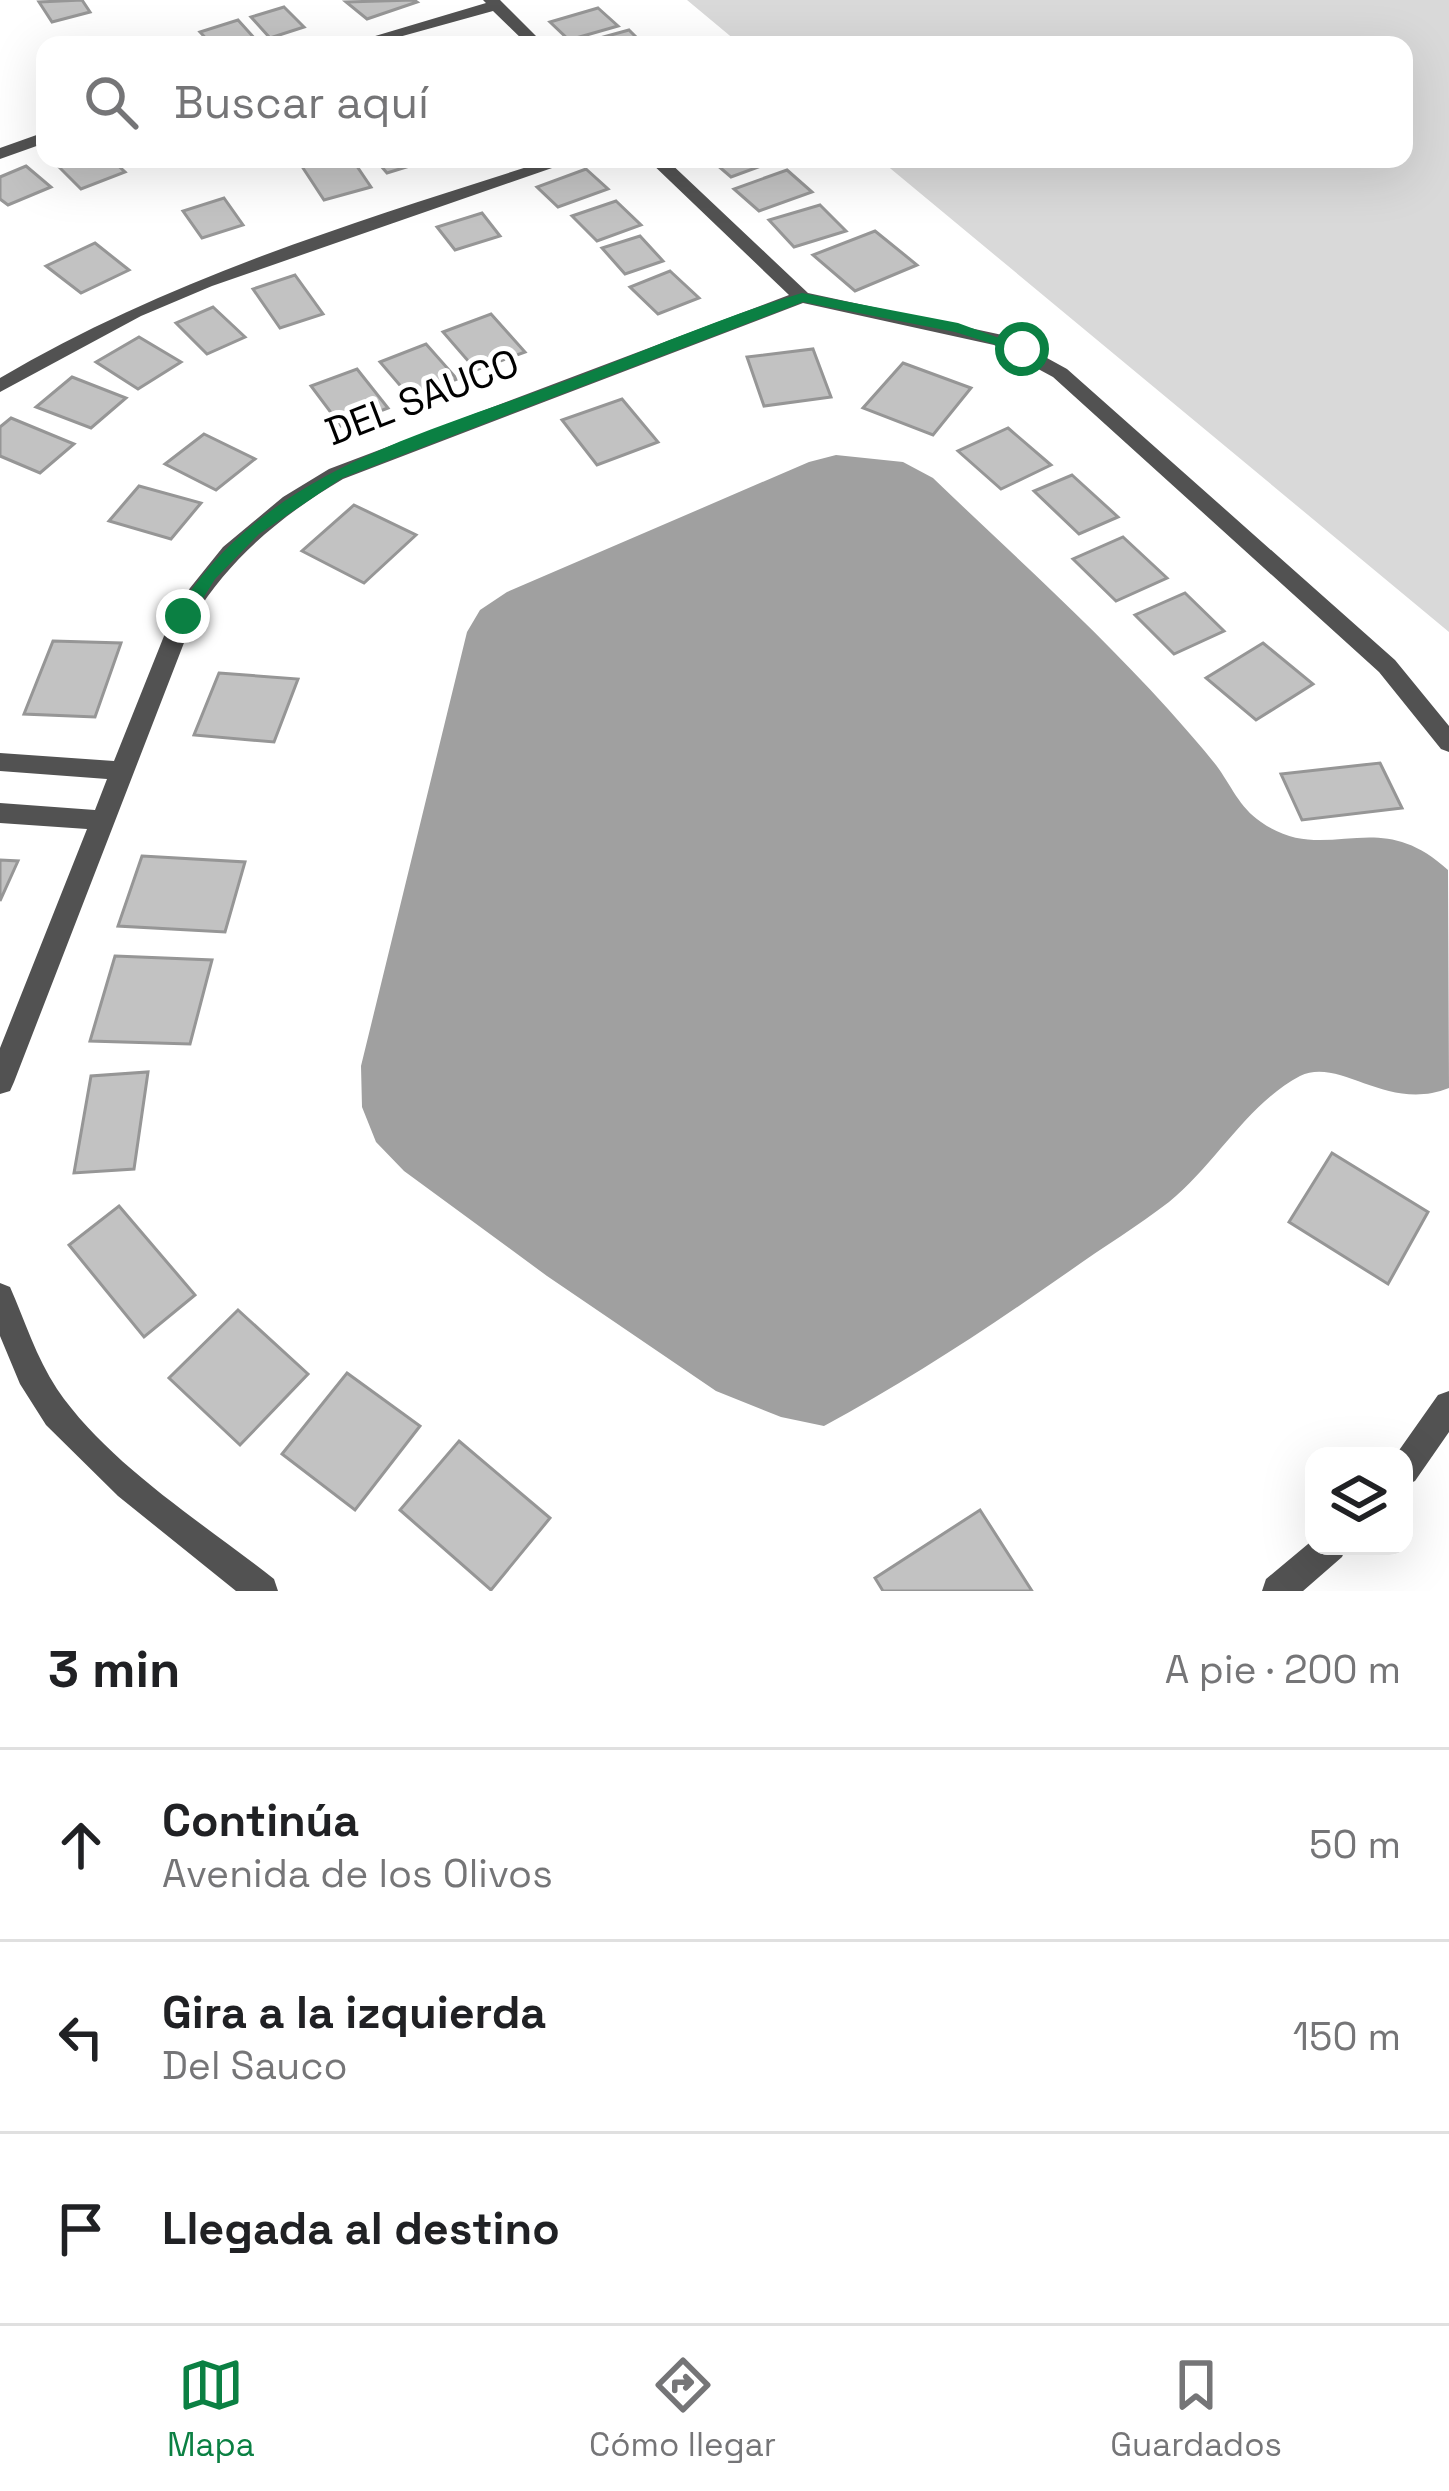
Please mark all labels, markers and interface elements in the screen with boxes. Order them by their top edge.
search box [36,36,1413,168]
icon: search [78,69,144,135]
text: Buscar aquí [174,74,429,131]
route start [995,322,1049,376]
street label: DEL SAUCO [318,338,526,456]
route end [156,589,210,643]
map controls [1305,1447,1413,1555]
button: layers [1305,1447,1413,1555]
text: 3 min [48,1637,181,1702]
text: A pie · 200 m [1165,1645,1401,1694]
text: Continúa [162,1792,359,1849]
icon: ahead [48,1812,114,1878]
text: 50 m [1309,1820,1401,1869]
text: Avenida de los Olivos [162,1849,553,1898]
text: Gira a la izquierda [162,1984,546,2041]
icon: left [48,2004,114,2070]
text: 150 m [1293,2012,1401,2061]
text: Del Sauco [162,2041,348,2090]
icon: arrive [48,2196,114,2262]
text: Llegada al destino [162,2200,560,2257]
tab: Mapa [167,2352,255,2466]
tab: Cómo llegar [589,2352,776,2466]
tab: Guardados [1110,2352,1282,2466]

